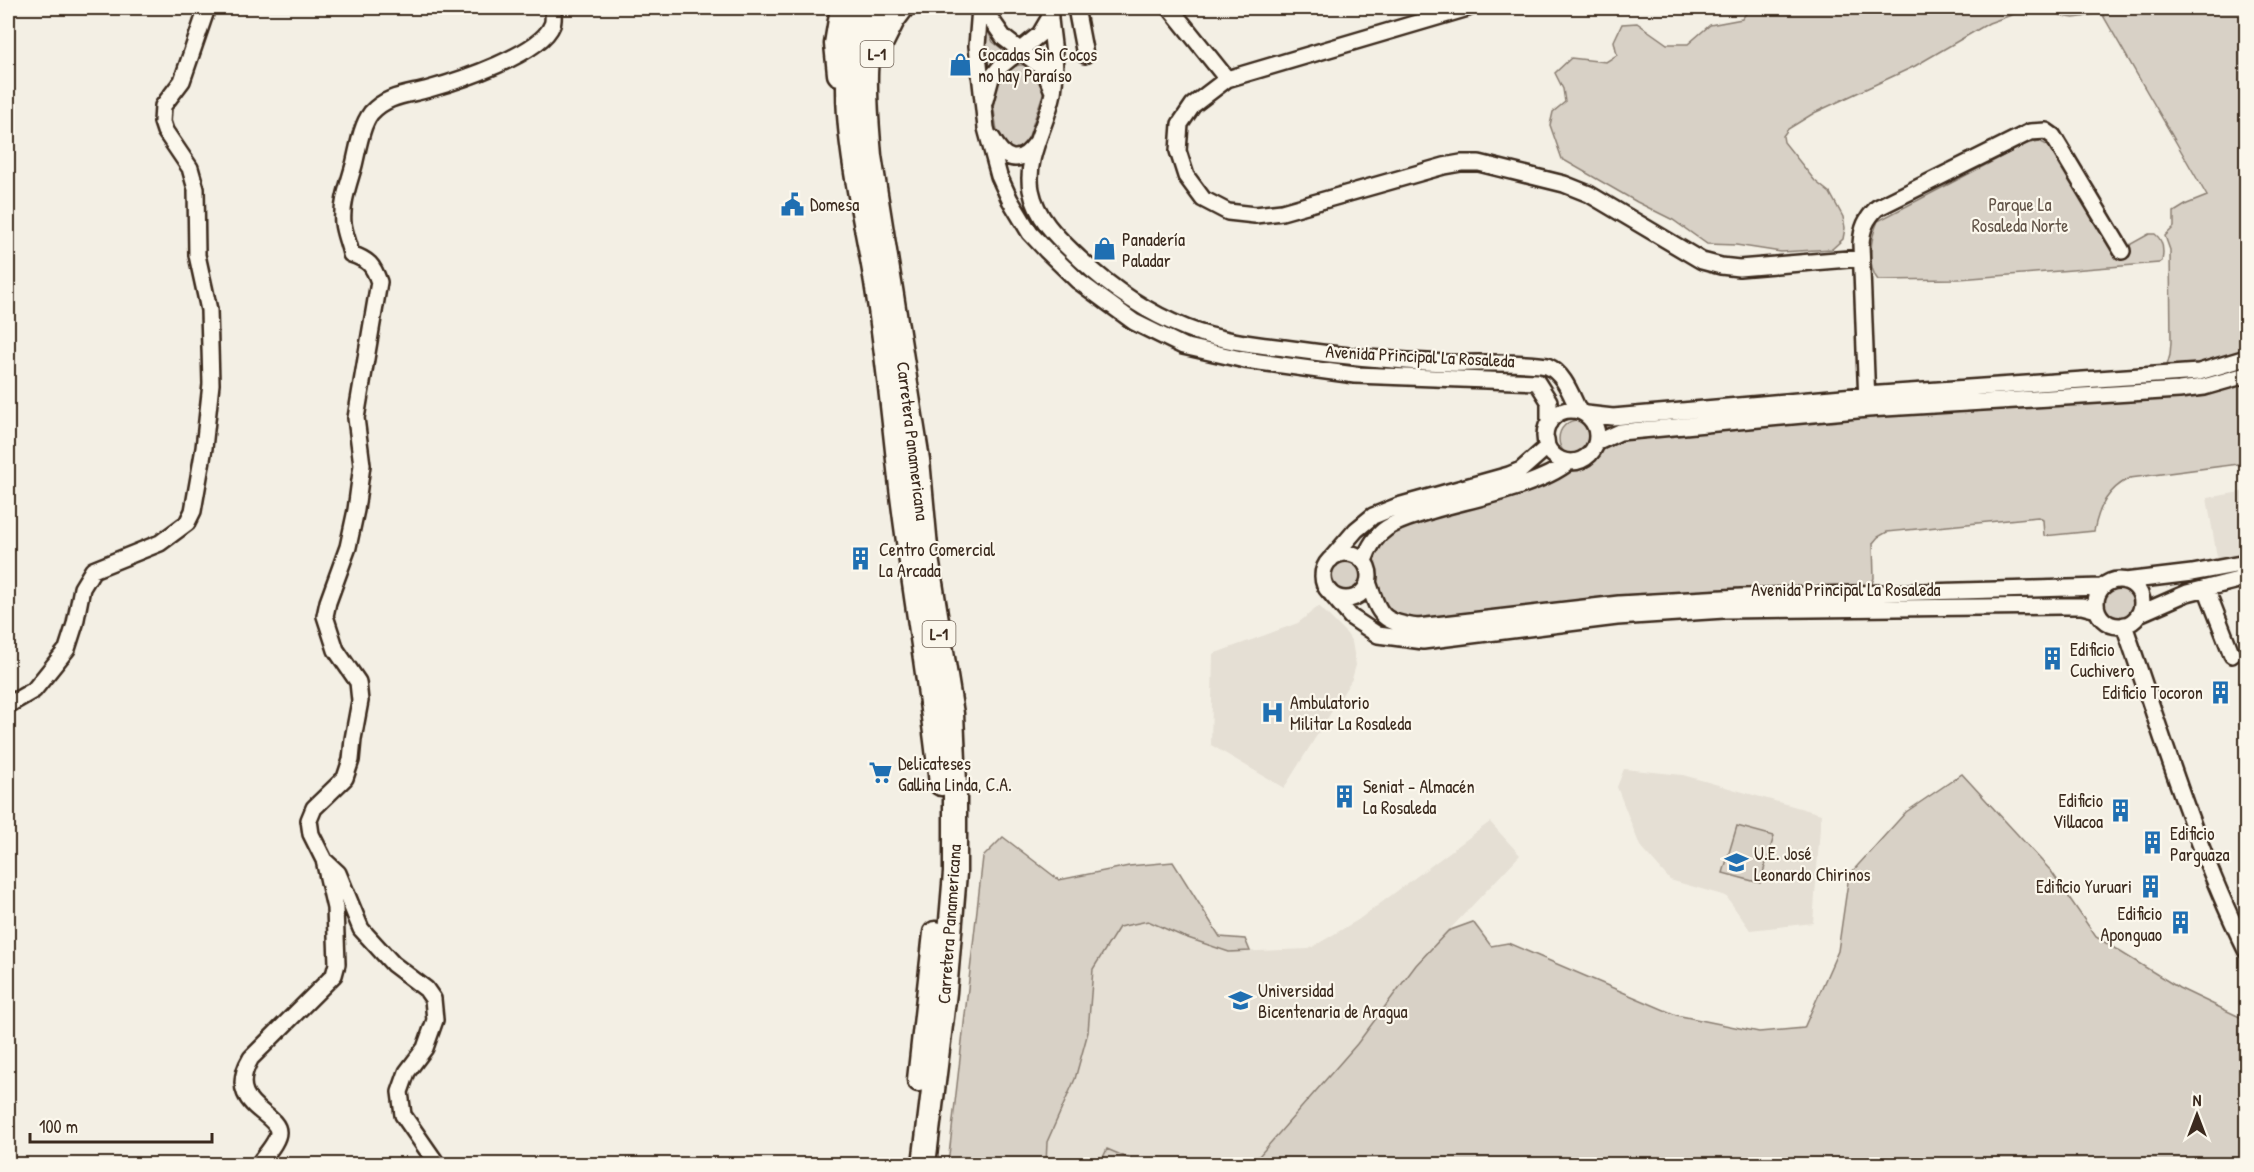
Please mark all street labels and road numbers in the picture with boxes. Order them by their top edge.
road number: L-1 [860,41,894,67]
street label: Avenida Principal La Rosaleda [1325,339,1515,373]
street label: Carretera Panamericana [891,360,935,522]
street label: Avenida Principal La Rosaleda [1751,577,1941,602]
road number: L-1 [922,621,956,647]
street label: Carretera Panamericana [931,843,967,1005]

